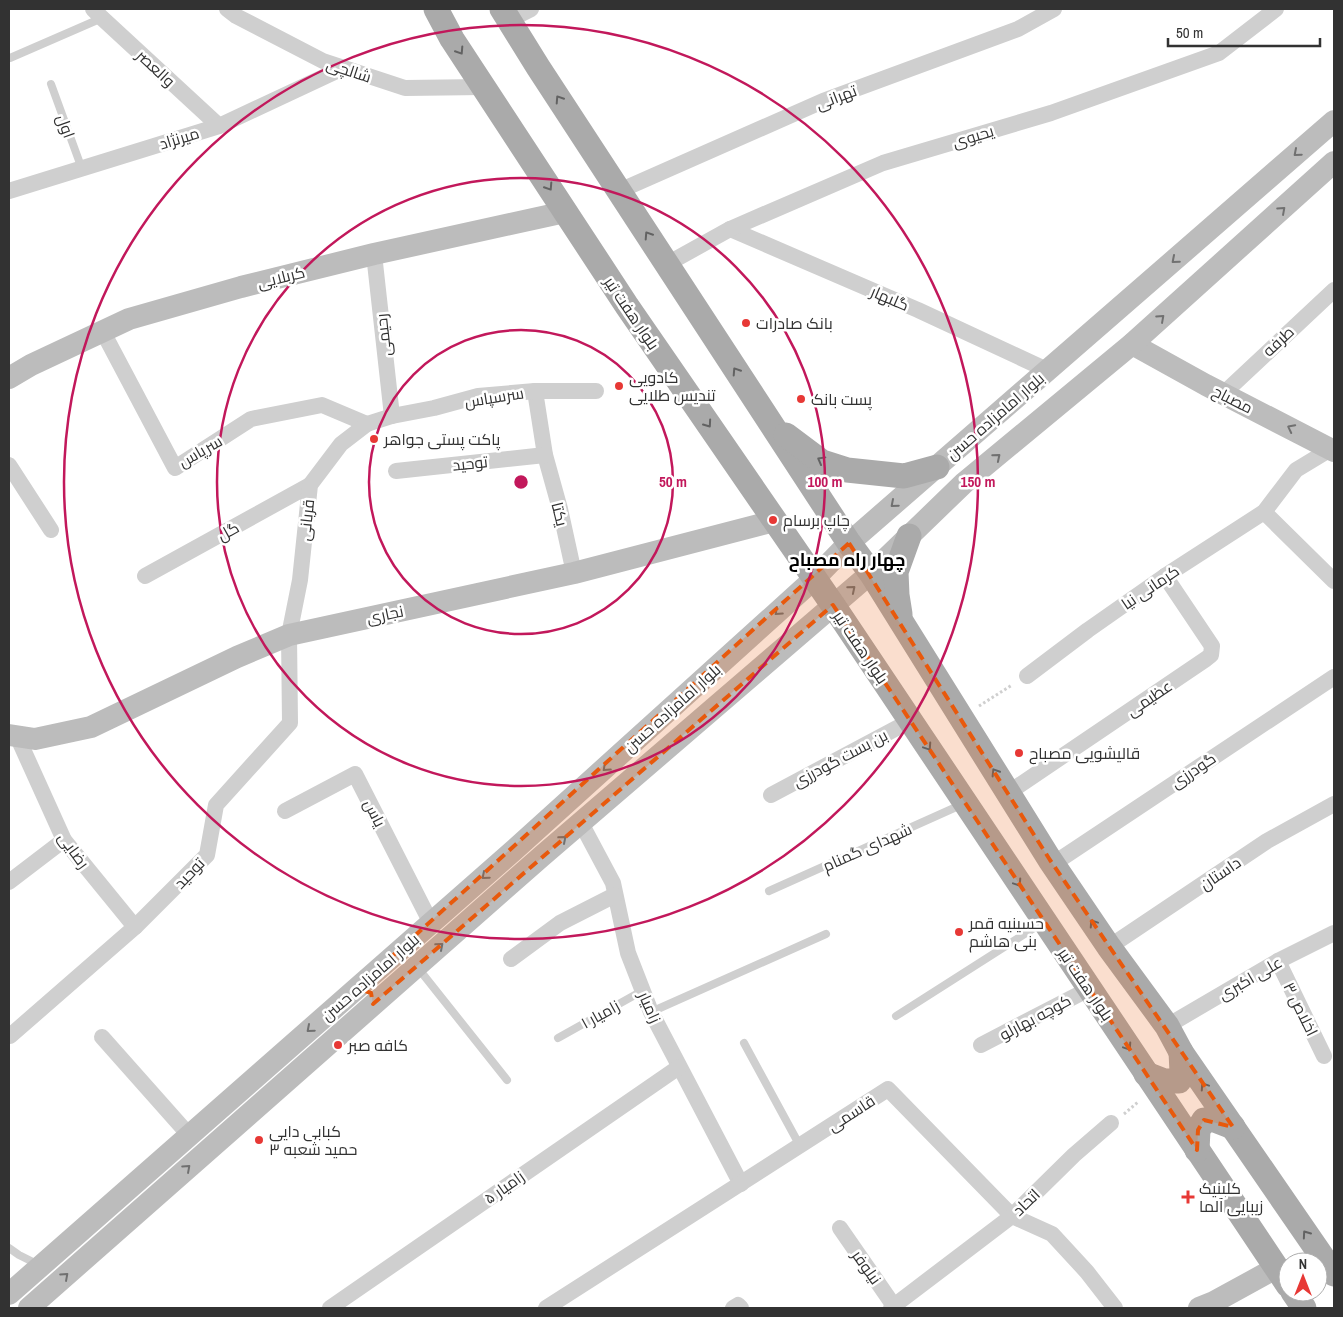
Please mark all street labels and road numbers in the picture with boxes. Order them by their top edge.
street label: والعصر [131,44,180,92]
street label: شالچی [323,52,374,89]
street label: تهرانی [812,79,860,115]
street label: اول [52,111,80,141]
street label: یحیوی [950,119,997,153]
street label: میرنژاد [156,122,202,154]
street label: کربلایی [255,260,307,294]
street label: بلوار هفت تیر [599,271,665,354]
street label: گلبهار [866,280,913,316]
street label: رحیمی [370,313,396,357]
street label: طرفه [1257,321,1299,361]
street label: بلوار امامزاده حسن [941,367,1049,465]
street label: مصباح [1209,380,1257,419]
street label: سرسپاس [463,381,525,413]
street label: سرپاس [174,430,227,473]
street label: توحید [451,450,490,476]
street label: قربانی [293,498,319,542]
street label: یکتا [546,500,574,529]
street label: گل [213,516,243,546]
street label: کرمانی نیا [1117,560,1183,614]
street label: نجاری [365,599,405,629]
street label: بلوار هفت تیر [828,605,894,688]
street label: بلوار امامزاده حسن [619,658,725,758]
street label: عظیمی [1122,675,1176,721]
street label: بن بست گودرزی [789,724,891,792]
street label: گودرزی [1166,747,1220,793]
street label: یاس [359,795,392,831]
street label: شهدای گمنام [819,817,916,877]
street label: رضایی [53,827,95,873]
street label: داستان [1195,851,1245,895]
street label: توحید [169,852,210,893]
street label: بلوار امامزاده حسن [316,928,424,1026]
street label: بلوار هفت تیر [1053,942,1119,1025]
street label: علی اکبری [1214,951,1286,1005]
street label: اخلاص ۳ [1279,978,1323,1040]
street label: زامیار [633,987,667,1026]
street label: کوچه بهارلو [995,989,1075,1046]
street label: زامیار ۱ [577,994,623,1034]
street label: قاسمی [823,1089,879,1137]
street label: زامیار ۵ [479,1165,529,1209]
street label: اتحاد [1007,1183,1045,1221]
street label: نیلوفر [847,1244,887,1289]

